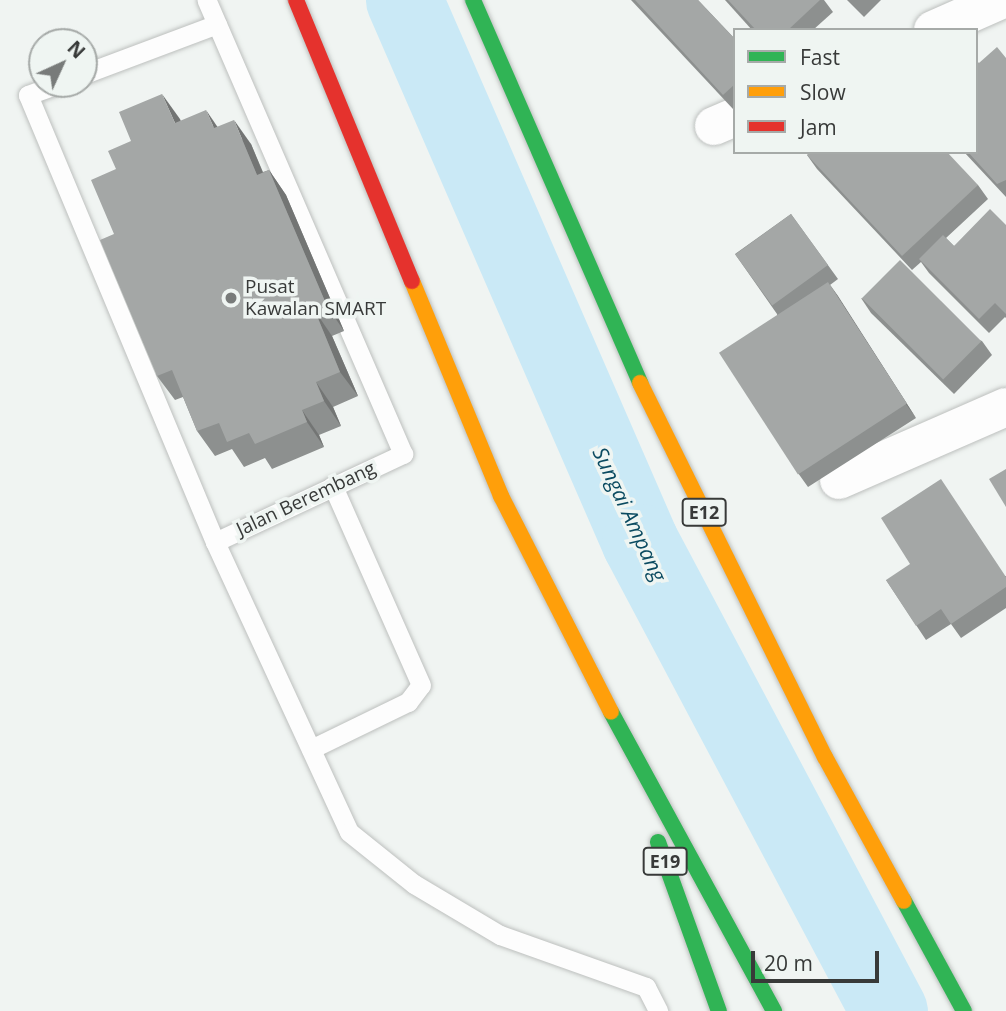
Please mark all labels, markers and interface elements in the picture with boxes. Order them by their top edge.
north arrow [28,28,98,98]
legend [733,28,978,154]
text: N [62,35,91,64]
text: Fast [800,43,840,71]
text: Slow [800,78,846,106]
text: Jam [800,113,837,141]
place label: Pusat Kawalan SMART [245,276,386,320]
marker: Pusat Kawalan SMART [223,290,239,306]
water label: Sungai Ampang [588,443,672,585]
street label: Jalan Berembang [233,457,379,541]
road number: E12 [681,498,727,526]
road number: E19 [642,846,688,876]
scale bar [754,937,882,981]
text: 20 m [764,949,813,977]

